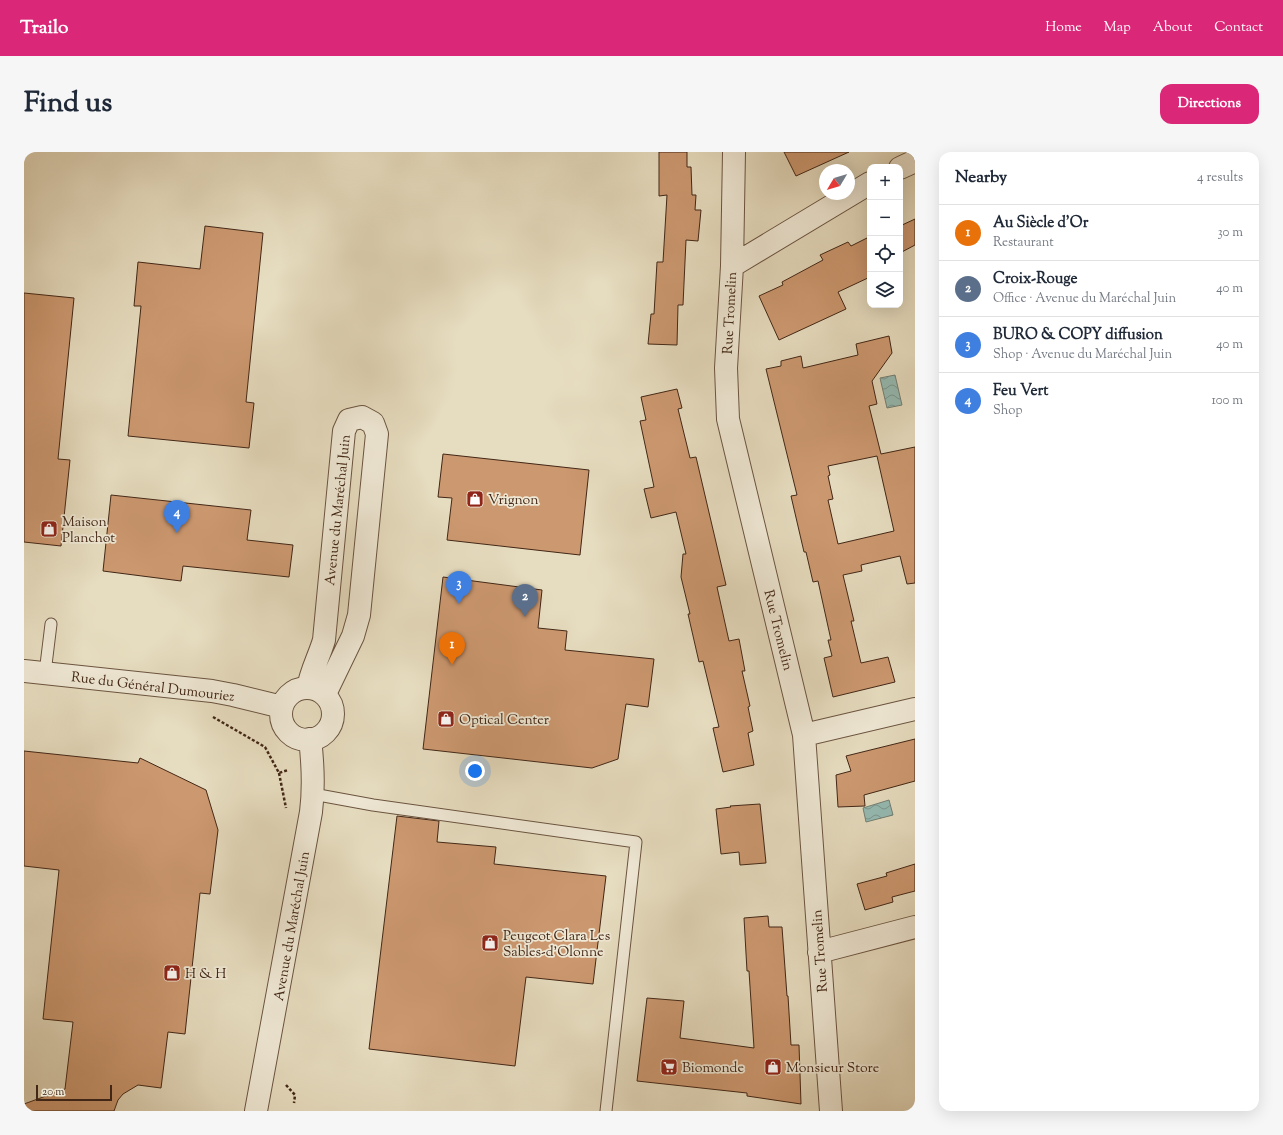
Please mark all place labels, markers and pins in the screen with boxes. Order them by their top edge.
shop icon: Vrignon [465,489,485,509]
place label: Vrignon [488,491,539,511]
pin: 4 [164,500,190,533]
place label: Maison Planchot [62,513,115,549]
shop icon: Maison Planchot [39,519,59,539]
pin: 3 [446,571,472,604]
pin: 2 [512,584,538,617]
pin: 1 [439,632,465,665]
shop icon: Optical Center [436,709,456,729]
place label: Optical Center [459,711,550,731]
place label: Peugeot Clara Les Sables-d'Olonne [503,927,610,963]
shop icon: Peugeot Clara Les Sables-d'Olonne [480,933,500,953]
shop icon: H & H [162,963,182,983]
place label: H & H [185,965,226,985]
supermarket icon: Biomonde [659,1057,679,1077]
shop icon: Monsieur Store [763,1057,783,1077]
place label: Biomonde [682,1059,744,1079]
place label: Monsieur Store [786,1059,879,1079]

